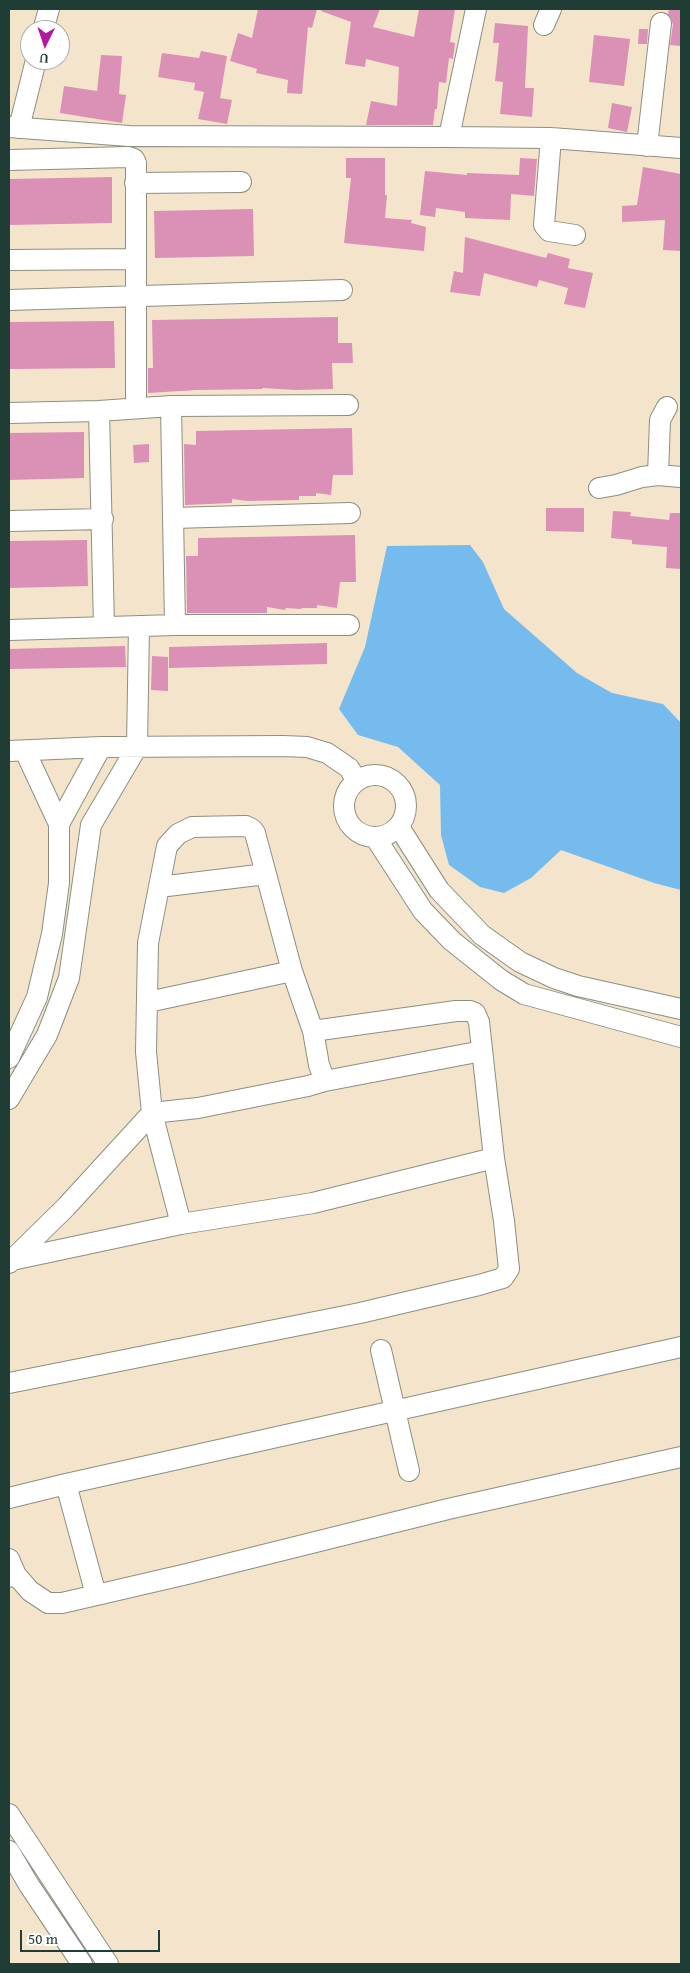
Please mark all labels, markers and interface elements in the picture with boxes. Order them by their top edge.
north arrow [20,20,70,70]
text: U [39,49,49,69]
scale bar [22,1920,162,1952]
text: 50 m [28,1928,58,1949]

